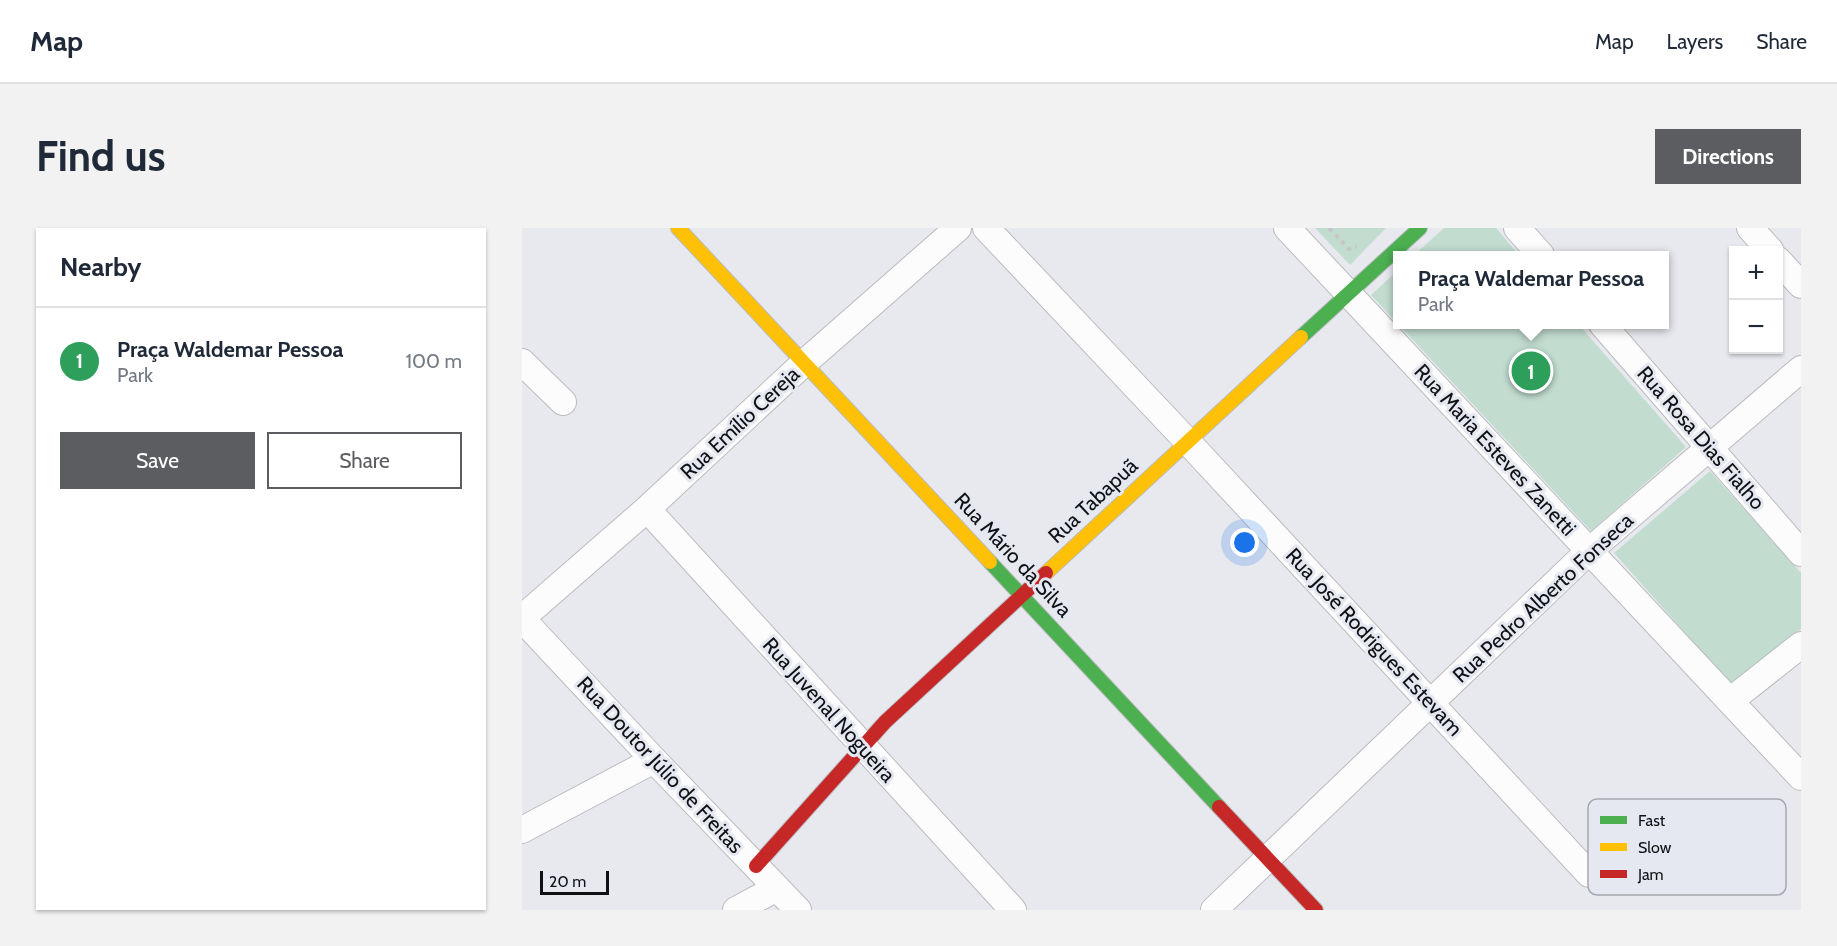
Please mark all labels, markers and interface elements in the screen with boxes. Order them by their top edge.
text: Map [30,24,83,58]
text: Map [1595,29,1634,54]
text: Layers [1667,29,1723,54]
text: Share [1756,29,1807,54]
button: Directions [1655,129,1801,184]
text: Find us [36,130,165,182]
map controls [1729,246,1783,354]
button: + [1729,246,1783,300]
text: Nearby [60,251,141,283]
popup [1393,251,1669,329]
text: Praça Waldemar Pessoa [1418,265,1644,292]
text: Park [1418,292,1454,316]
button: − [1729,300,1783,354]
text: Praça Waldemar Pessoa [117,336,343,363]
pin: 1 [1512,348,1550,394]
text: 1 [76,349,83,373]
text: 100 m [406,349,462,373]
street label: Rua Maria Esteves Zanetti [1409,359,1582,541]
street label: Rua Emílio Cereja [675,361,805,485]
street label: Rua Rosa Dias Fialho [1632,361,1770,514]
text: Park [117,363,153,387]
button: Save [60,432,255,489]
button: Share [267,432,462,489]
street label: Rua Tabapuã [1043,453,1142,548]
street label: Rua Mário da Silva [949,487,1077,622]
street label: Rua Pedro Alberto Fonseca [1447,508,1638,688]
your location [1230,528,1259,557]
street label: Rua José Rodrigues Estevam [1281,543,1468,741]
street label: Rua Juvenal Nogueira [758,632,901,787]
street label: Rua Doutor Júlio de Freitas [572,671,749,858]
legend [1588,799,1786,895]
text: Fast [1638,811,1666,830]
text: Slow [1638,838,1672,857]
text: Jam [1637,865,1664,884]
scale bar [540,868,609,896]
text: 20 m [549,872,586,891]

